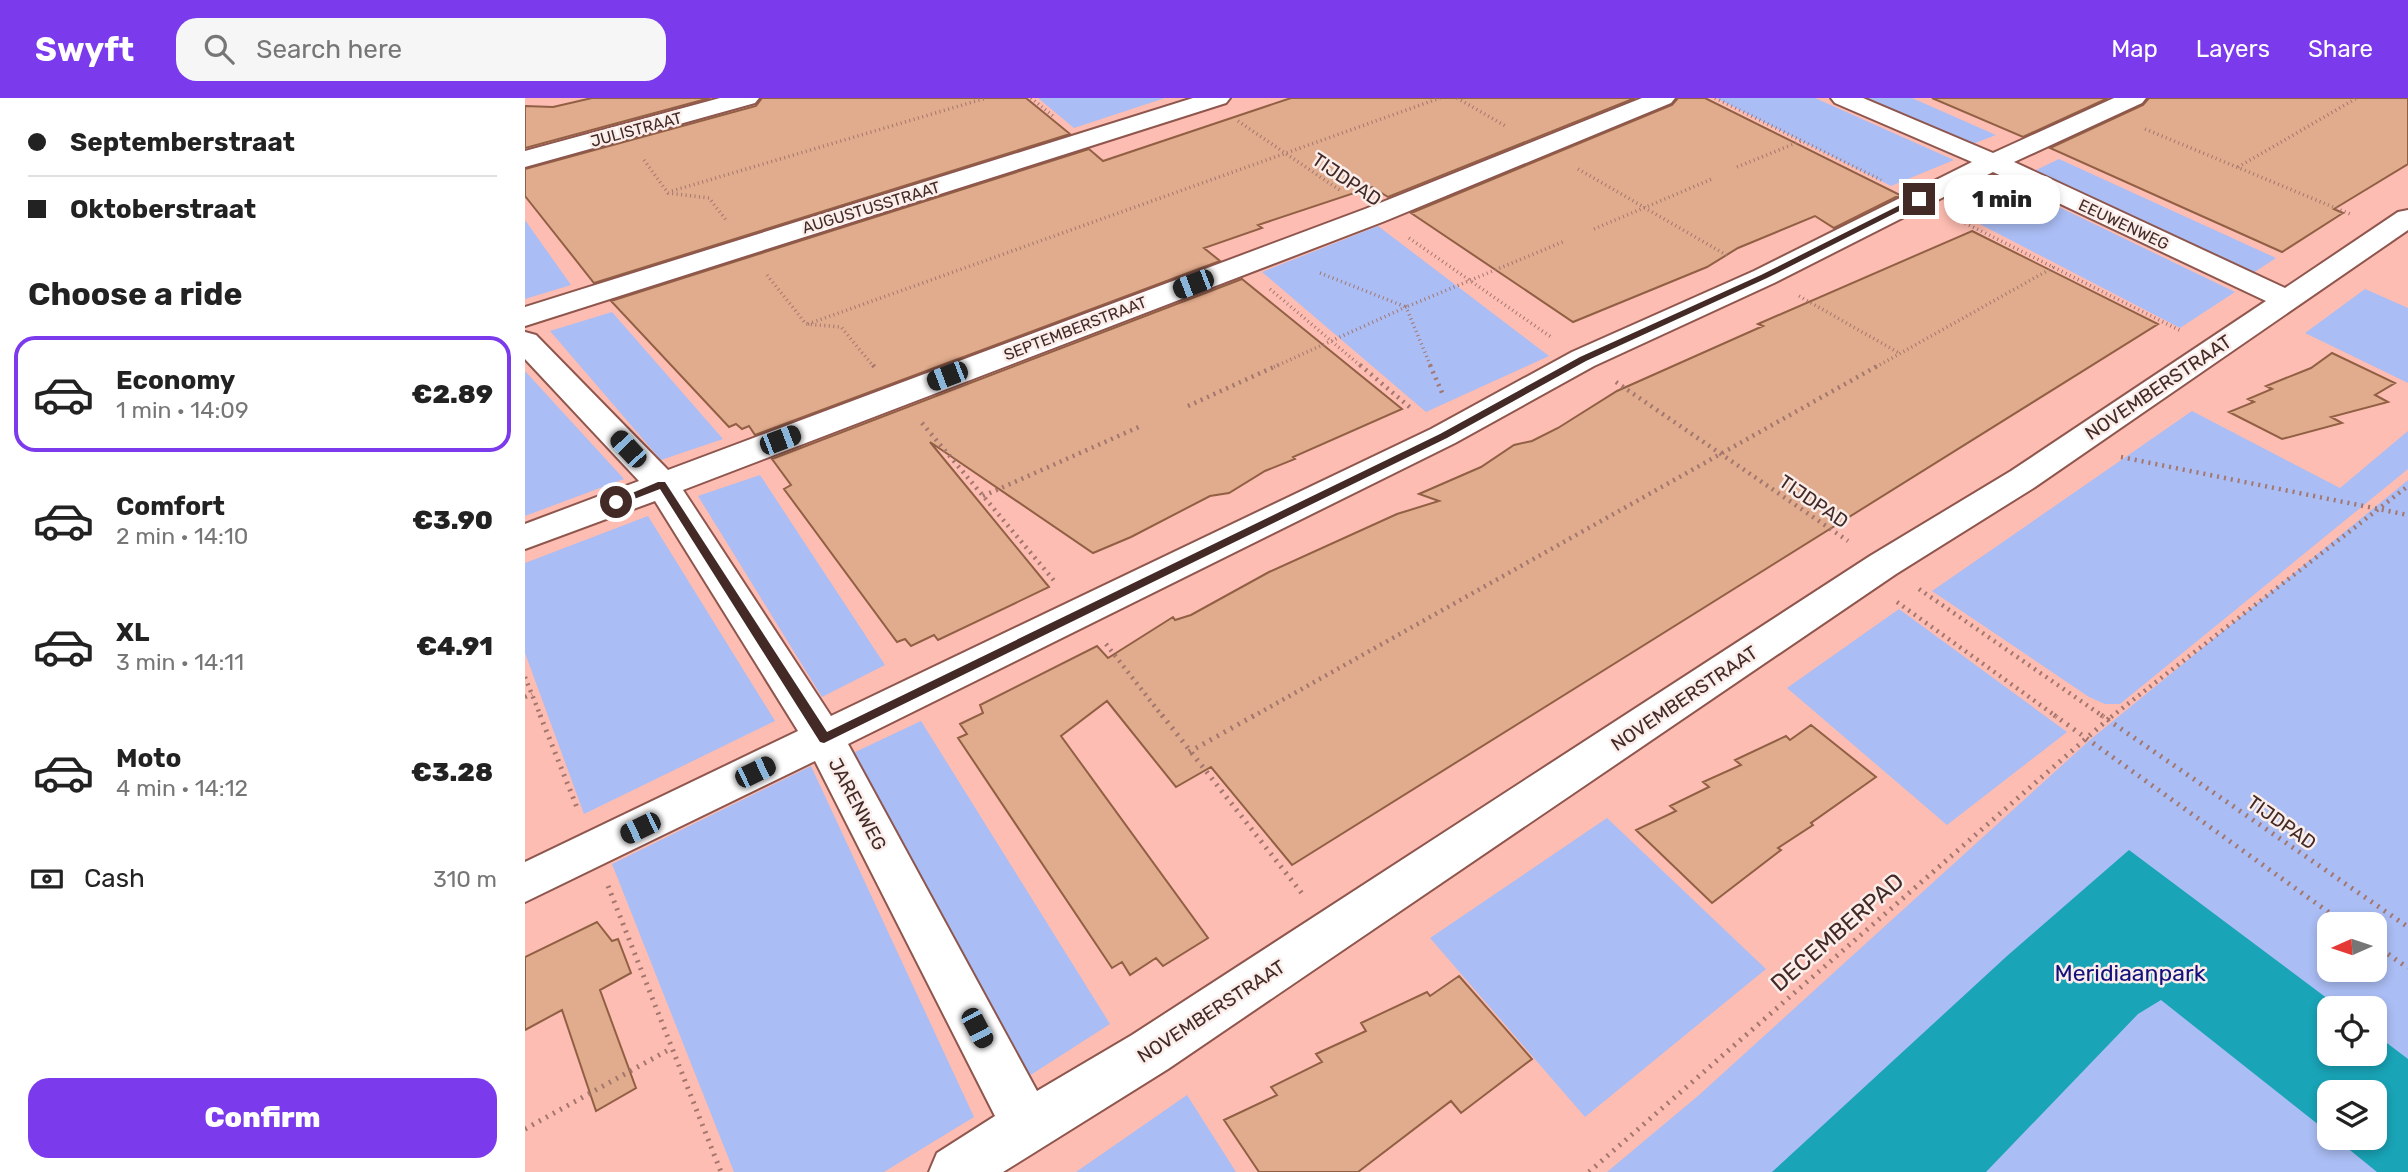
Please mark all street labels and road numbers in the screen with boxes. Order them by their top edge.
street label: JULISTRAAT [588,108,684,151]
street label: TIJDPAD [1308,148,1386,211]
street label: AUGUSTUSSTRAAT [800,177,942,237]
street label: EEUWENWEG [2076,195,2172,254]
street label: SEPTEMBERSTRAAT [1001,292,1149,364]
street label: NOVEMBERSTRAAT [2081,330,2236,445]
street label: TIJDPAD [1775,470,1853,533]
street label: NOVEMBERSTRAAT [1607,641,1762,756]
street label: JARENWEG [824,754,891,854]
street label: TIJDPAD [2243,790,2320,854]
street label: DECEMBERPAD [1765,867,1909,997]
street label: NOVEMBERSTRAAT [1133,955,1289,1068]

